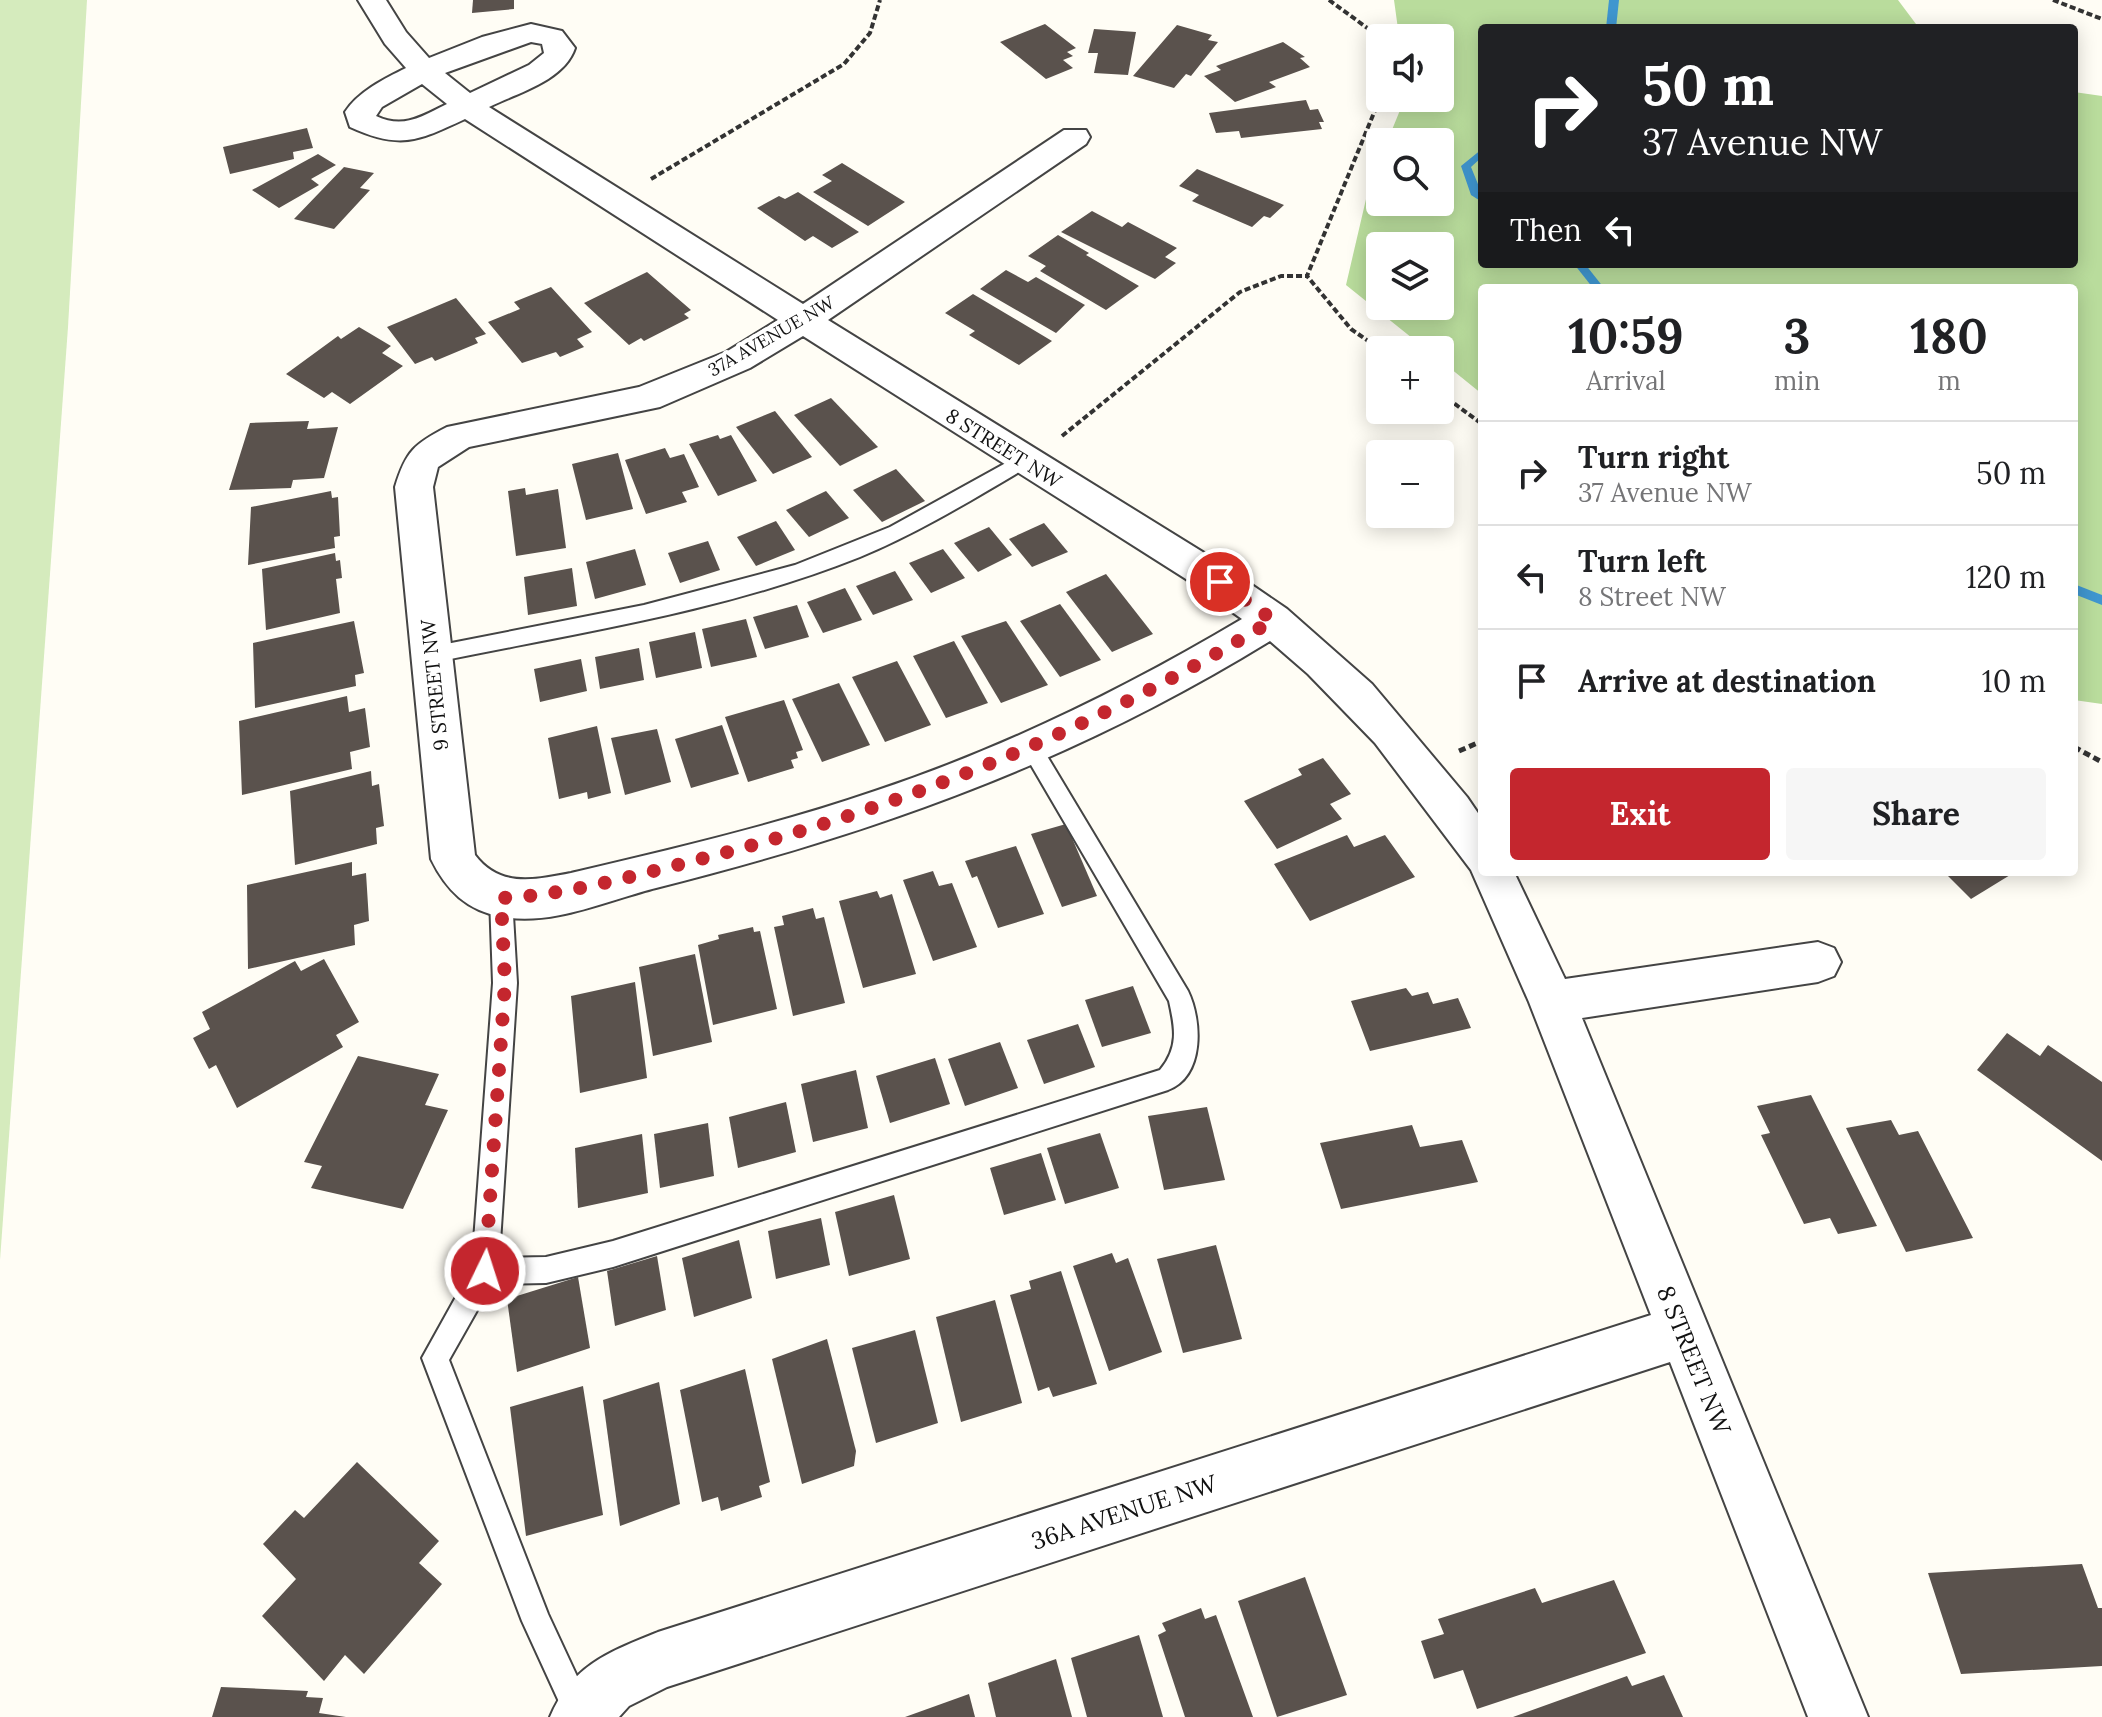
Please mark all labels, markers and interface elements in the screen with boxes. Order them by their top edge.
map controls [1366,24,1454,528]
button: sound [1366,24,1454,112]
text: 50 m [1642,49,1774,120]
icon: right [1510,56,1614,160]
text: 37 Avenue NW [1642,119,1882,165]
button: search [1366,128,1454,216]
icon: left [1598,208,1642,252]
text: Then [1510,211,1582,249]
button: layers [1366,232,1454,320]
street label: 37A AVENUE NW [704,290,839,381]
text: 10:59 [1568,305,1684,366]
text: 3 [1784,305,1810,366]
text: 180 [1910,305,1988,366]
button: + [1366,336,1454,424]
text: Arrival [1586,364,1666,397]
text: min [1774,364,1820,397]
text: m [1937,364,1961,397]
street label: 8 STREET NW [942,403,1067,494]
text: Turn right [1578,438,1729,476]
button: − [1366,440,1454,528]
icon: right [1510,451,1554,495]
text: 50 m [1976,454,2046,492]
text: 37 Avenue NW [1578,476,1751,509]
text: Turn left [1578,542,1706,580]
pin [1186,548,1254,616]
icon: left [1510,555,1554,599]
text: 120 m [1966,558,2046,596]
icon: arrive [1198,560,1242,604]
text: 8 Street NW [1578,580,1726,613]
street label: 9 STREET NW [415,617,453,752]
icon: arrive [1510,659,1554,703]
text: Arrive at destination [1578,662,1876,700]
text: 10 m [1982,662,2046,700]
button: Exit [1510,768,1770,860]
button: Share [1786,768,2046,860]
position arrow [443,1229,527,1313]
street label: 8 STREET NW [1650,1281,1738,1440]
street label: 36A AVENUE NW [1027,1467,1222,1557]

